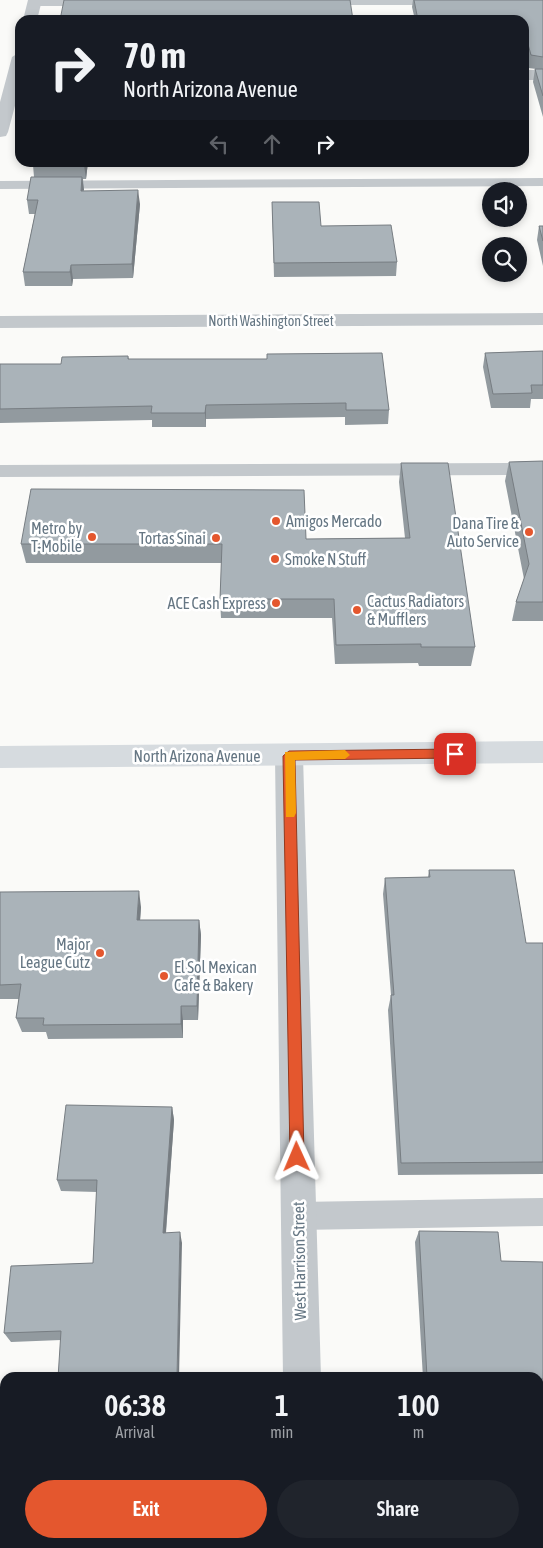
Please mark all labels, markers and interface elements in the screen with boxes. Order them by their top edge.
icon: right [40,35,105,100]
text: 70 m [123,35,186,75]
text: North Arizona Avenue [123,76,298,102]
icon: left [205,130,233,158]
icon: ahead [258,130,286,158]
icon: right [311,130,339,158]
map controls [482,182,527,282]
button: sound [482,182,527,227]
button: search [482,237,527,282]
street label: North Washington Street [208,313,334,329]
place label: Amigos Mercado [286,512,382,531]
place label: Dana Tire & Auto Service [447,514,520,550]
marker: Amigos Mercado [270,515,282,527]
place label: Metro by T-Mobile [31,519,82,555]
marker: Dana Tire & Auto Service [523,526,535,538]
place label: Tortas Sinai [139,529,206,547]
marker: Metro by T-Mobile [86,531,98,543]
marker: Tortas Sinai [210,532,222,544]
place label: Smoke N Stuff [285,550,367,568]
marker: Smoke N Stuff [269,553,281,565]
place label: Cactus Radiators & Mufflers [367,592,465,628]
place label: ACE Cash Express [168,594,266,613]
marker: ACE Cash Express [270,597,282,609]
marker: Cactus Radiators & Mufflers [351,604,363,616]
pin [434,733,476,775]
icon: arrive [441,740,469,768]
street label: North Arizona Avenue [133,747,261,765]
place label: Major League Cutz [20,935,90,972]
marker: Major League Cutz [94,947,106,959]
place label: El Sol Mexican Cafe & Bakery [174,958,257,995]
marker: El Sol Mexican Cafe & Bakery [158,970,170,982]
position arrow [270,1130,322,1182]
street label: West Harrison Street [289,1201,309,1321]
text: 06:38 [104,1388,166,1422]
text: 1 [275,1388,289,1422]
text: 100 [397,1388,440,1422]
text: Arrival [116,1423,155,1441]
text: min [270,1423,293,1441]
text: m [413,1423,424,1441]
button: Exit [25,1480,267,1538]
button: Share [277,1480,519,1538]

